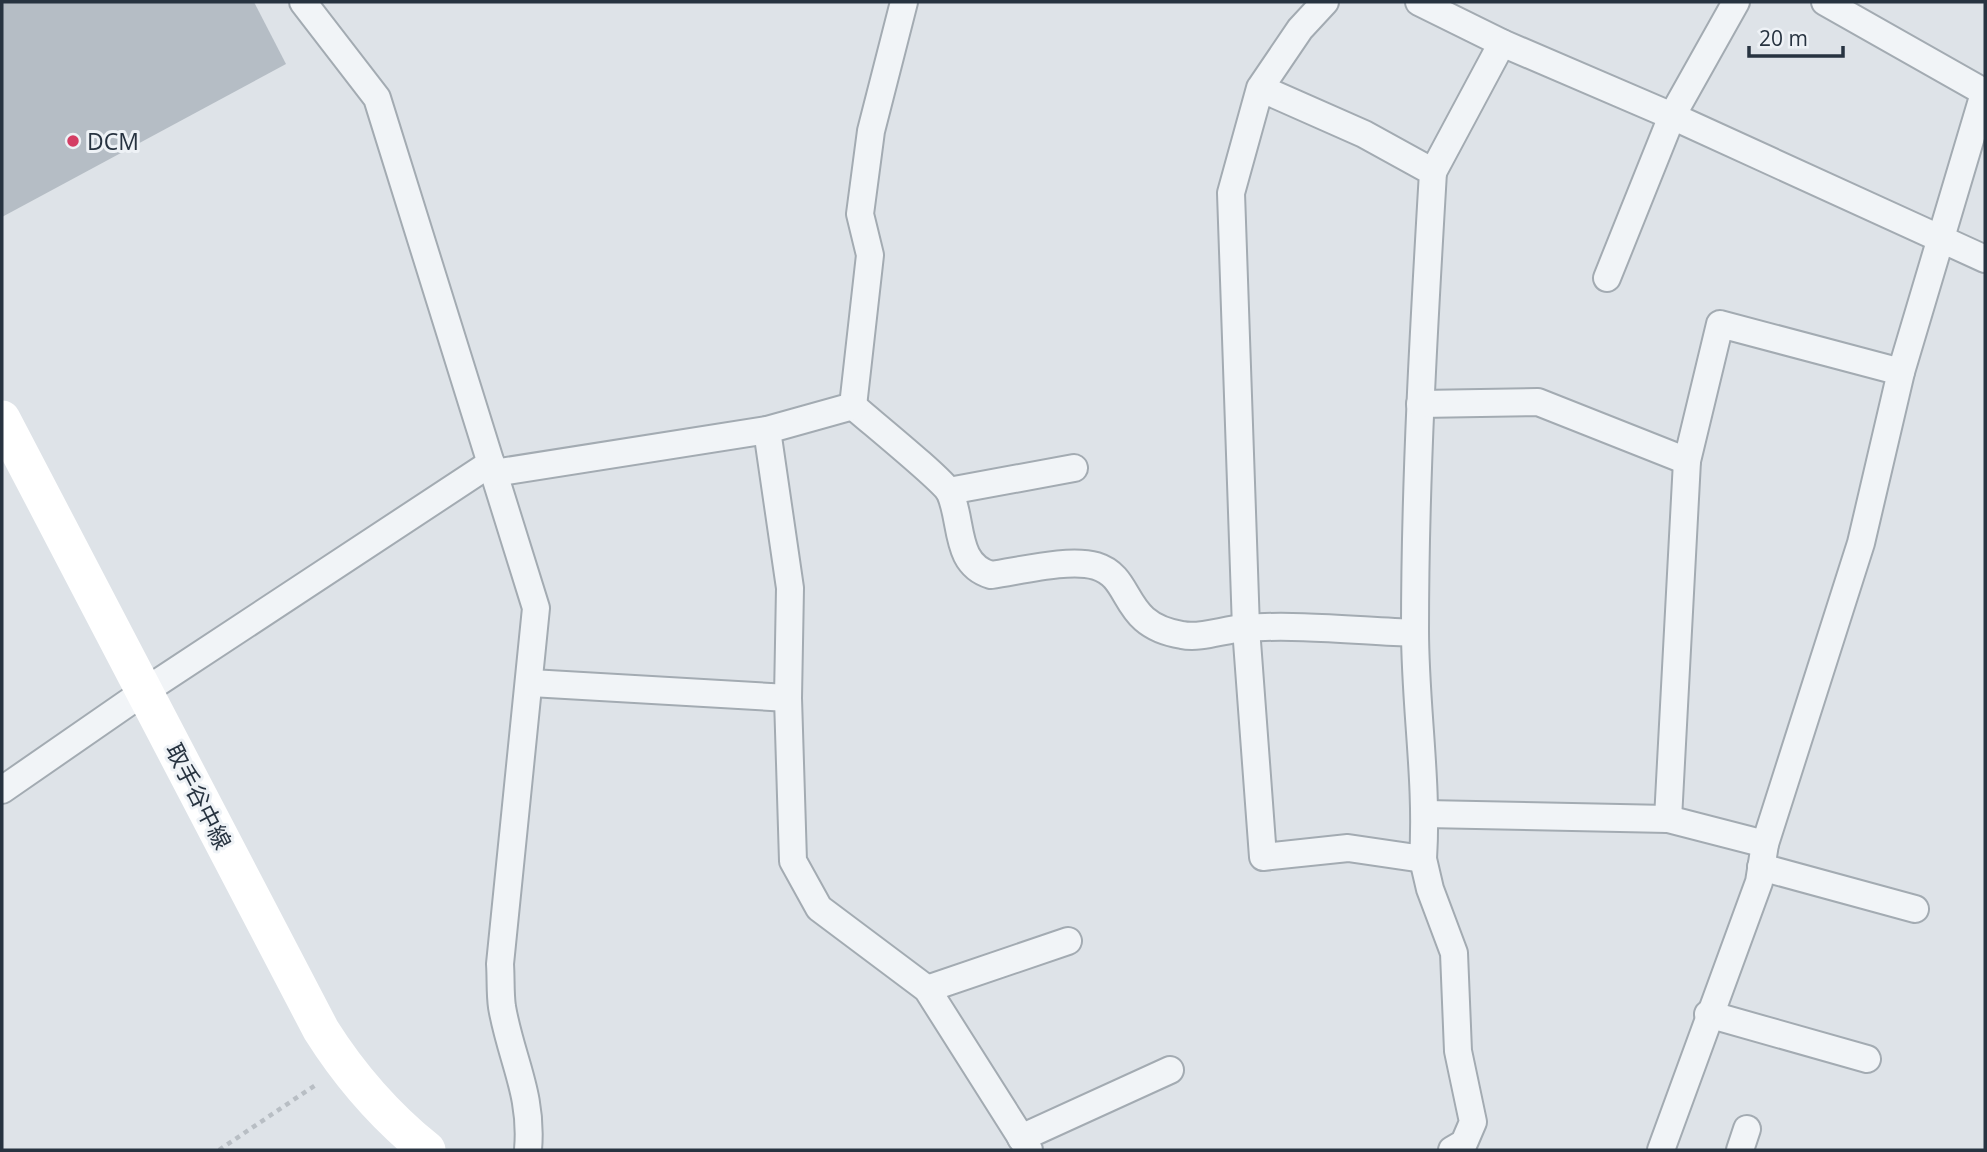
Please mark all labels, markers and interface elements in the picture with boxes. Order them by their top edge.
scale bar [1749,14,1843,58]
text: 20 m [1759,24,1808,52]
place label: DCM [87,125,139,157]
marker: DCM [65,133,81,149]
street label: 取手谷中線 [159,738,239,854]

